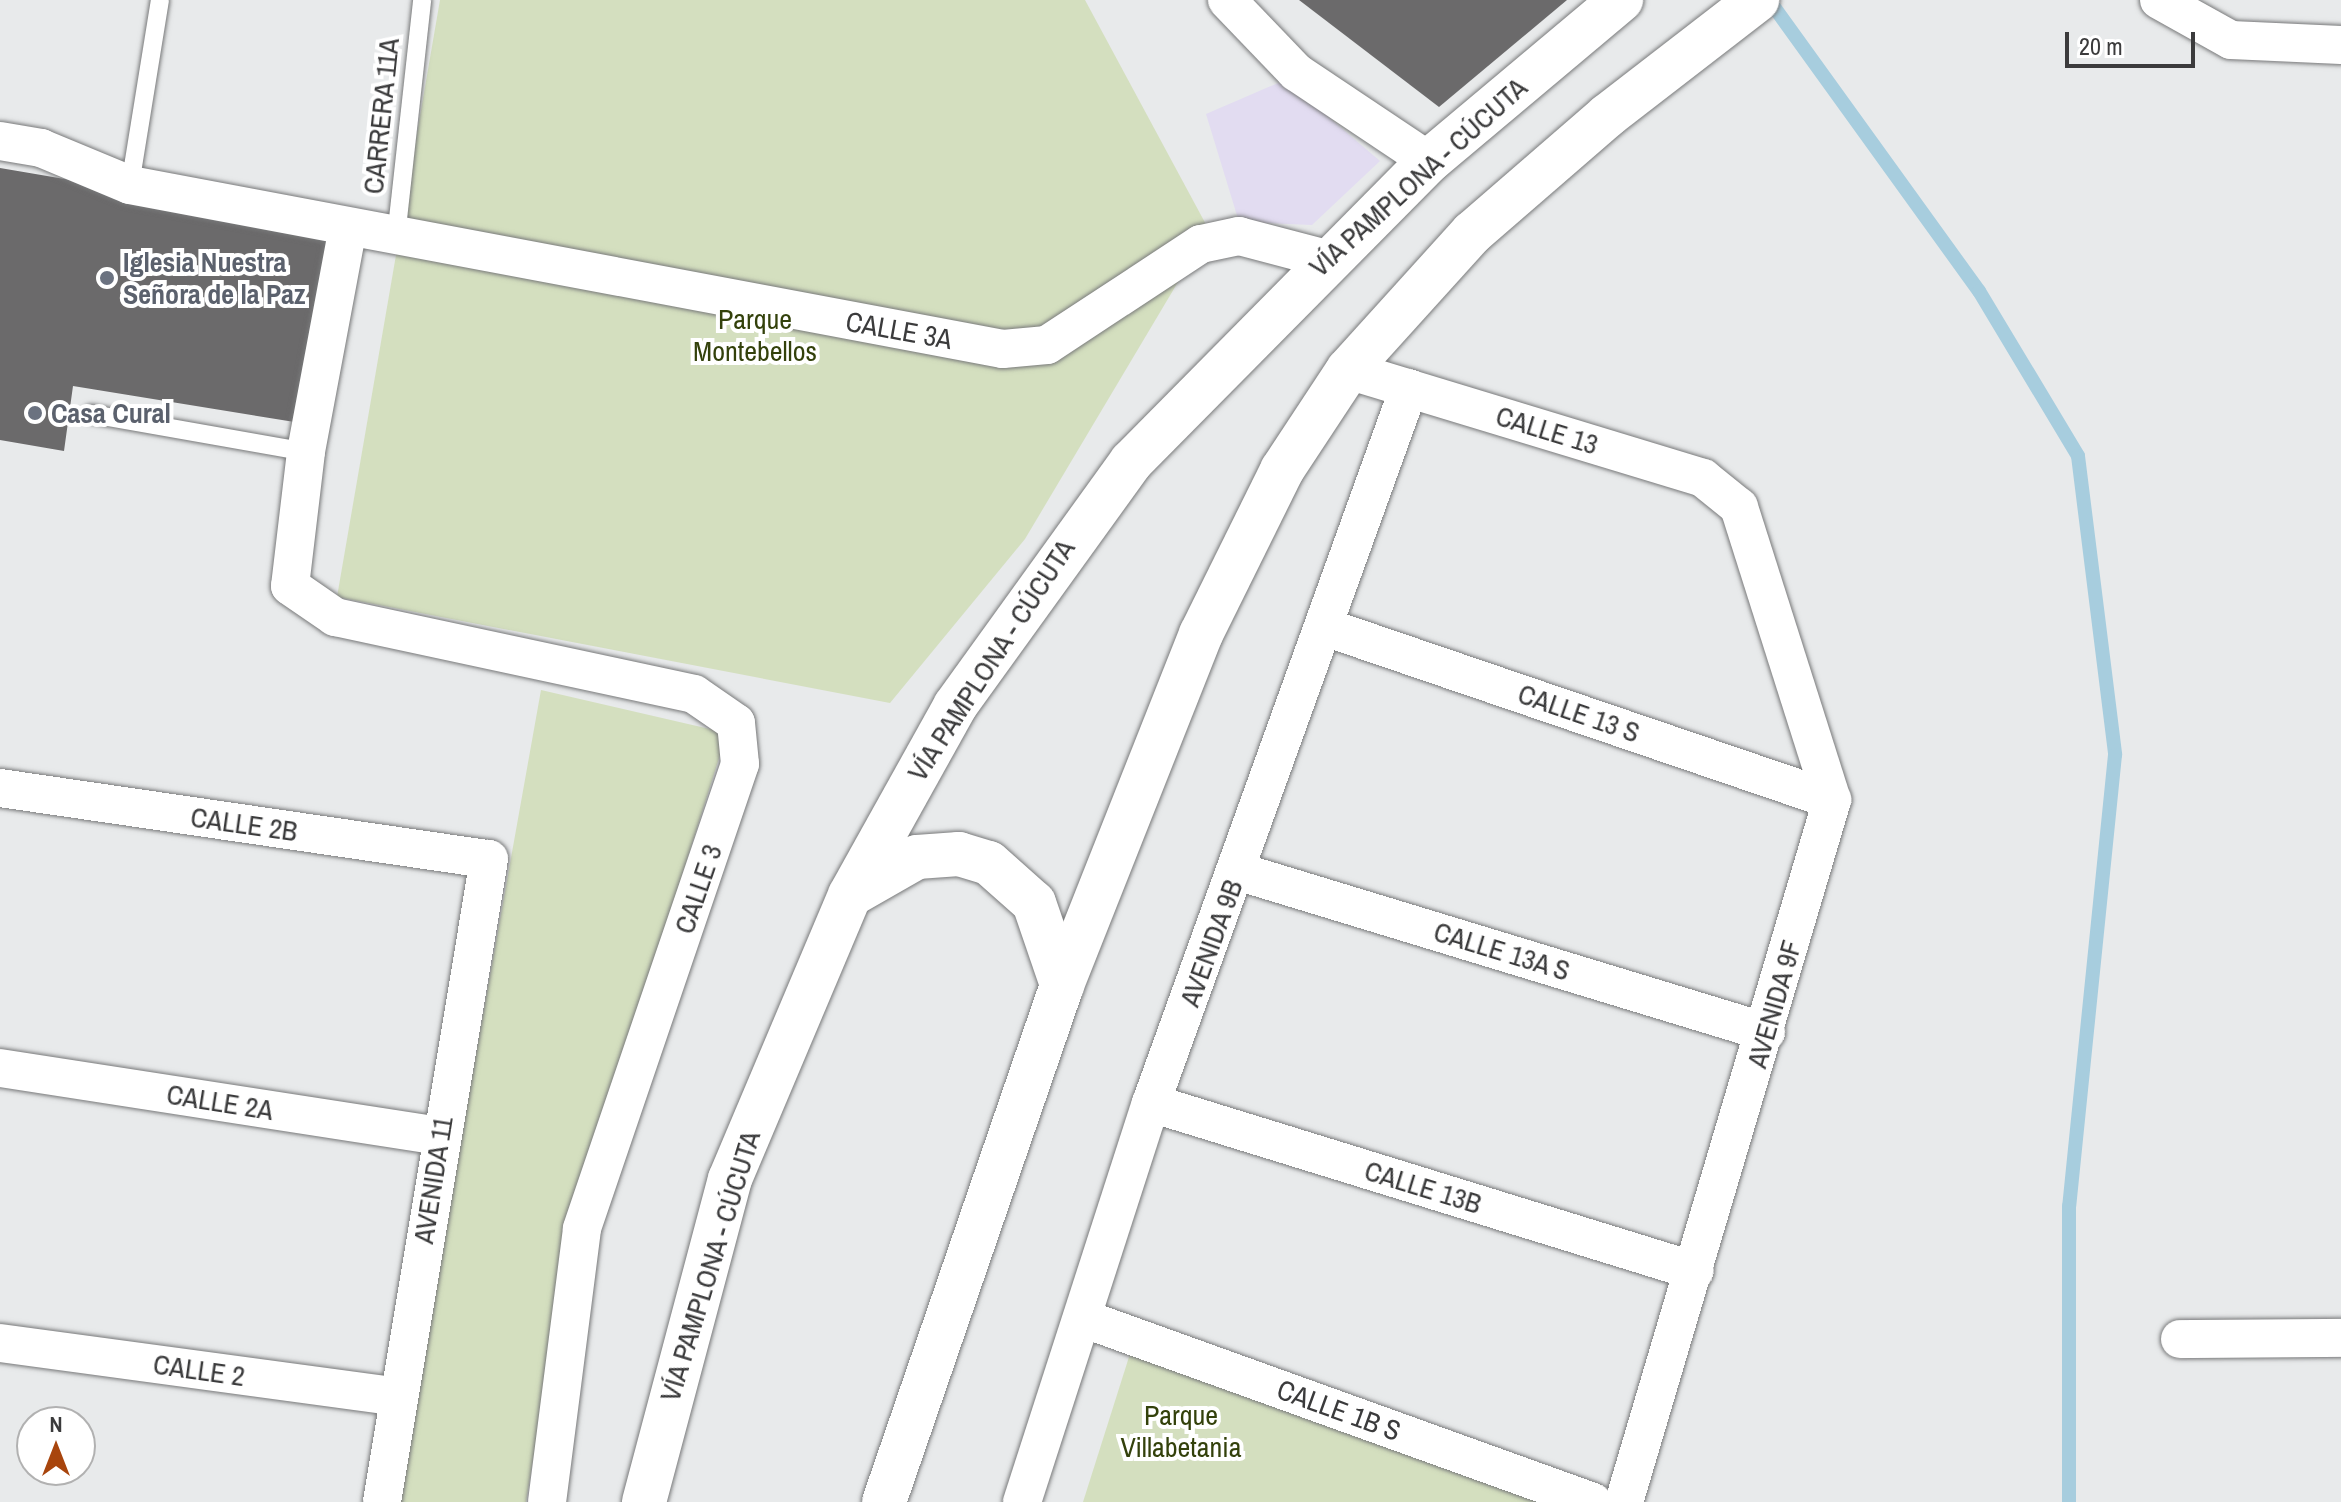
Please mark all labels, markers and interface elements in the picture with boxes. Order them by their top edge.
scale bar [2069,16,2199,66]
text: 20 m [2079,30,2123,62]
street label: CARRERA 11A [356,36,406,196]
street label: VÍA PAMPLONA - CÚCUTA [1301,70,1535,284]
place label: Iglesia Nuestra Señora de la Paz [123,245,306,311]
marker: Iglesia Nuestra Señora de la Paz [98,269,116,287]
park label: Parque Montebellos [693,302,817,368]
street label: CALLE 3A [843,304,955,356]
place label: Casa Cural [51,396,171,430]
street label: CALLE 13 [1492,399,1602,461]
marker: Casa Cural [26,404,44,422]
street label: VÍA PAMPLONA - CÚCUTA [900,532,1082,788]
street label: CALLE 13 S [1514,677,1644,749]
street label: CALLE 2B [189,800,299,848]
street label: CALLE 3 [667,840,729,938]
street label: AVENIDA 9B [1172,874,1250,1012]
street label: CALLE 13A S [1429,914,1575,988]
street label: AVENIDA 9F [1740,936,1808,1072]
street label: CALLE 2A [164,1077,276,1127]
street label: AVENIDA 11 [406,1113,460,1247]
street label: VÍA PAMPLONA - CÚCUTA [652,1125,768,1407]
street label: CALLE 13B [1361,1153,1485,1221]
street label: CALLE 2 [151,1347,247,1393]
street label: CALLE 1B S [1273,1372,1405,1448]
park label: Parque Villabetania [1121,1398,1241,1464]
north arrow [16,1406,96,1486]
text: N [49,1409,63,1439]

